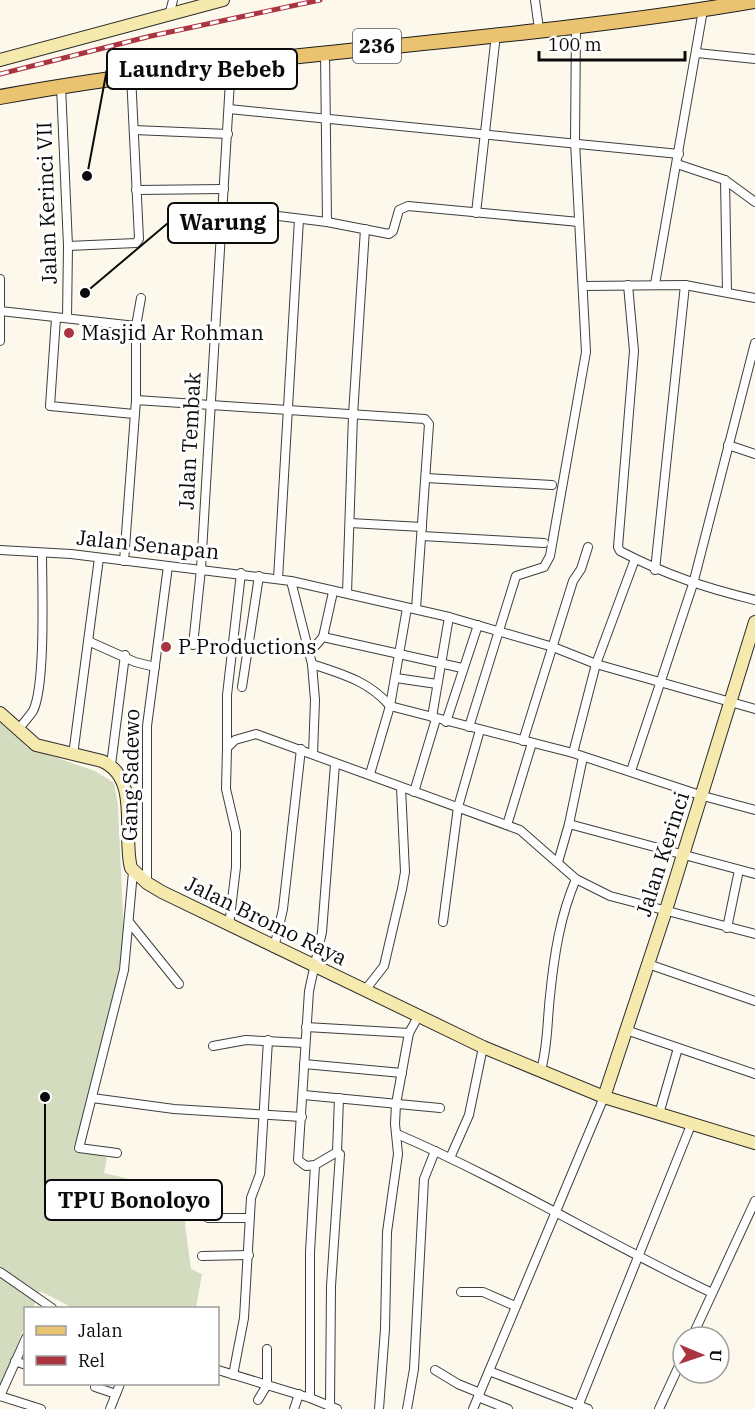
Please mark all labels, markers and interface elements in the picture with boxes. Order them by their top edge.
scale bar [539,24,684,62]
road number: 236 [353,29,401,63]
text: 100 m [548,33,602,56]
callout: Laundry Bebeb [107,49,297,89]
text: Laundry Bebeb [119,54,285,83]
street label: Jalan Kerinci VII [29,121,63,285]
callout: Warung [168,203,278,243]
text: Warung [180,207,267,236]
place label: Masjid Ar Rohman [81,318,264,346]
marker: Masjid Ar Rohman [62,326,76,340]
street label: Jalan Tembak [171,371,207,510]
street label: Jalan Senapan [75,523,221,565]
place label: P Productions [178,632,316,660]
marker: P Productions [159,640,173,654]
street label: Gang Sadewo [115,709,145,841]
street label: Jalan Kerinci [629,788,695,920]
street label: Jalan Bromo Raya [181,869,352,971]
callout: TPU Bonoloyo [45,1180,222,1220]
text: TPU Bonoloyo [58,1185,210,1214]
legend [24,1307,219,1385]
text: Jalan [78,1319,123,1342]
north arrow [671,1325,731,1385]
text: Rel [78,1349,105,1372]
text: U [706,1349,726,1362]

